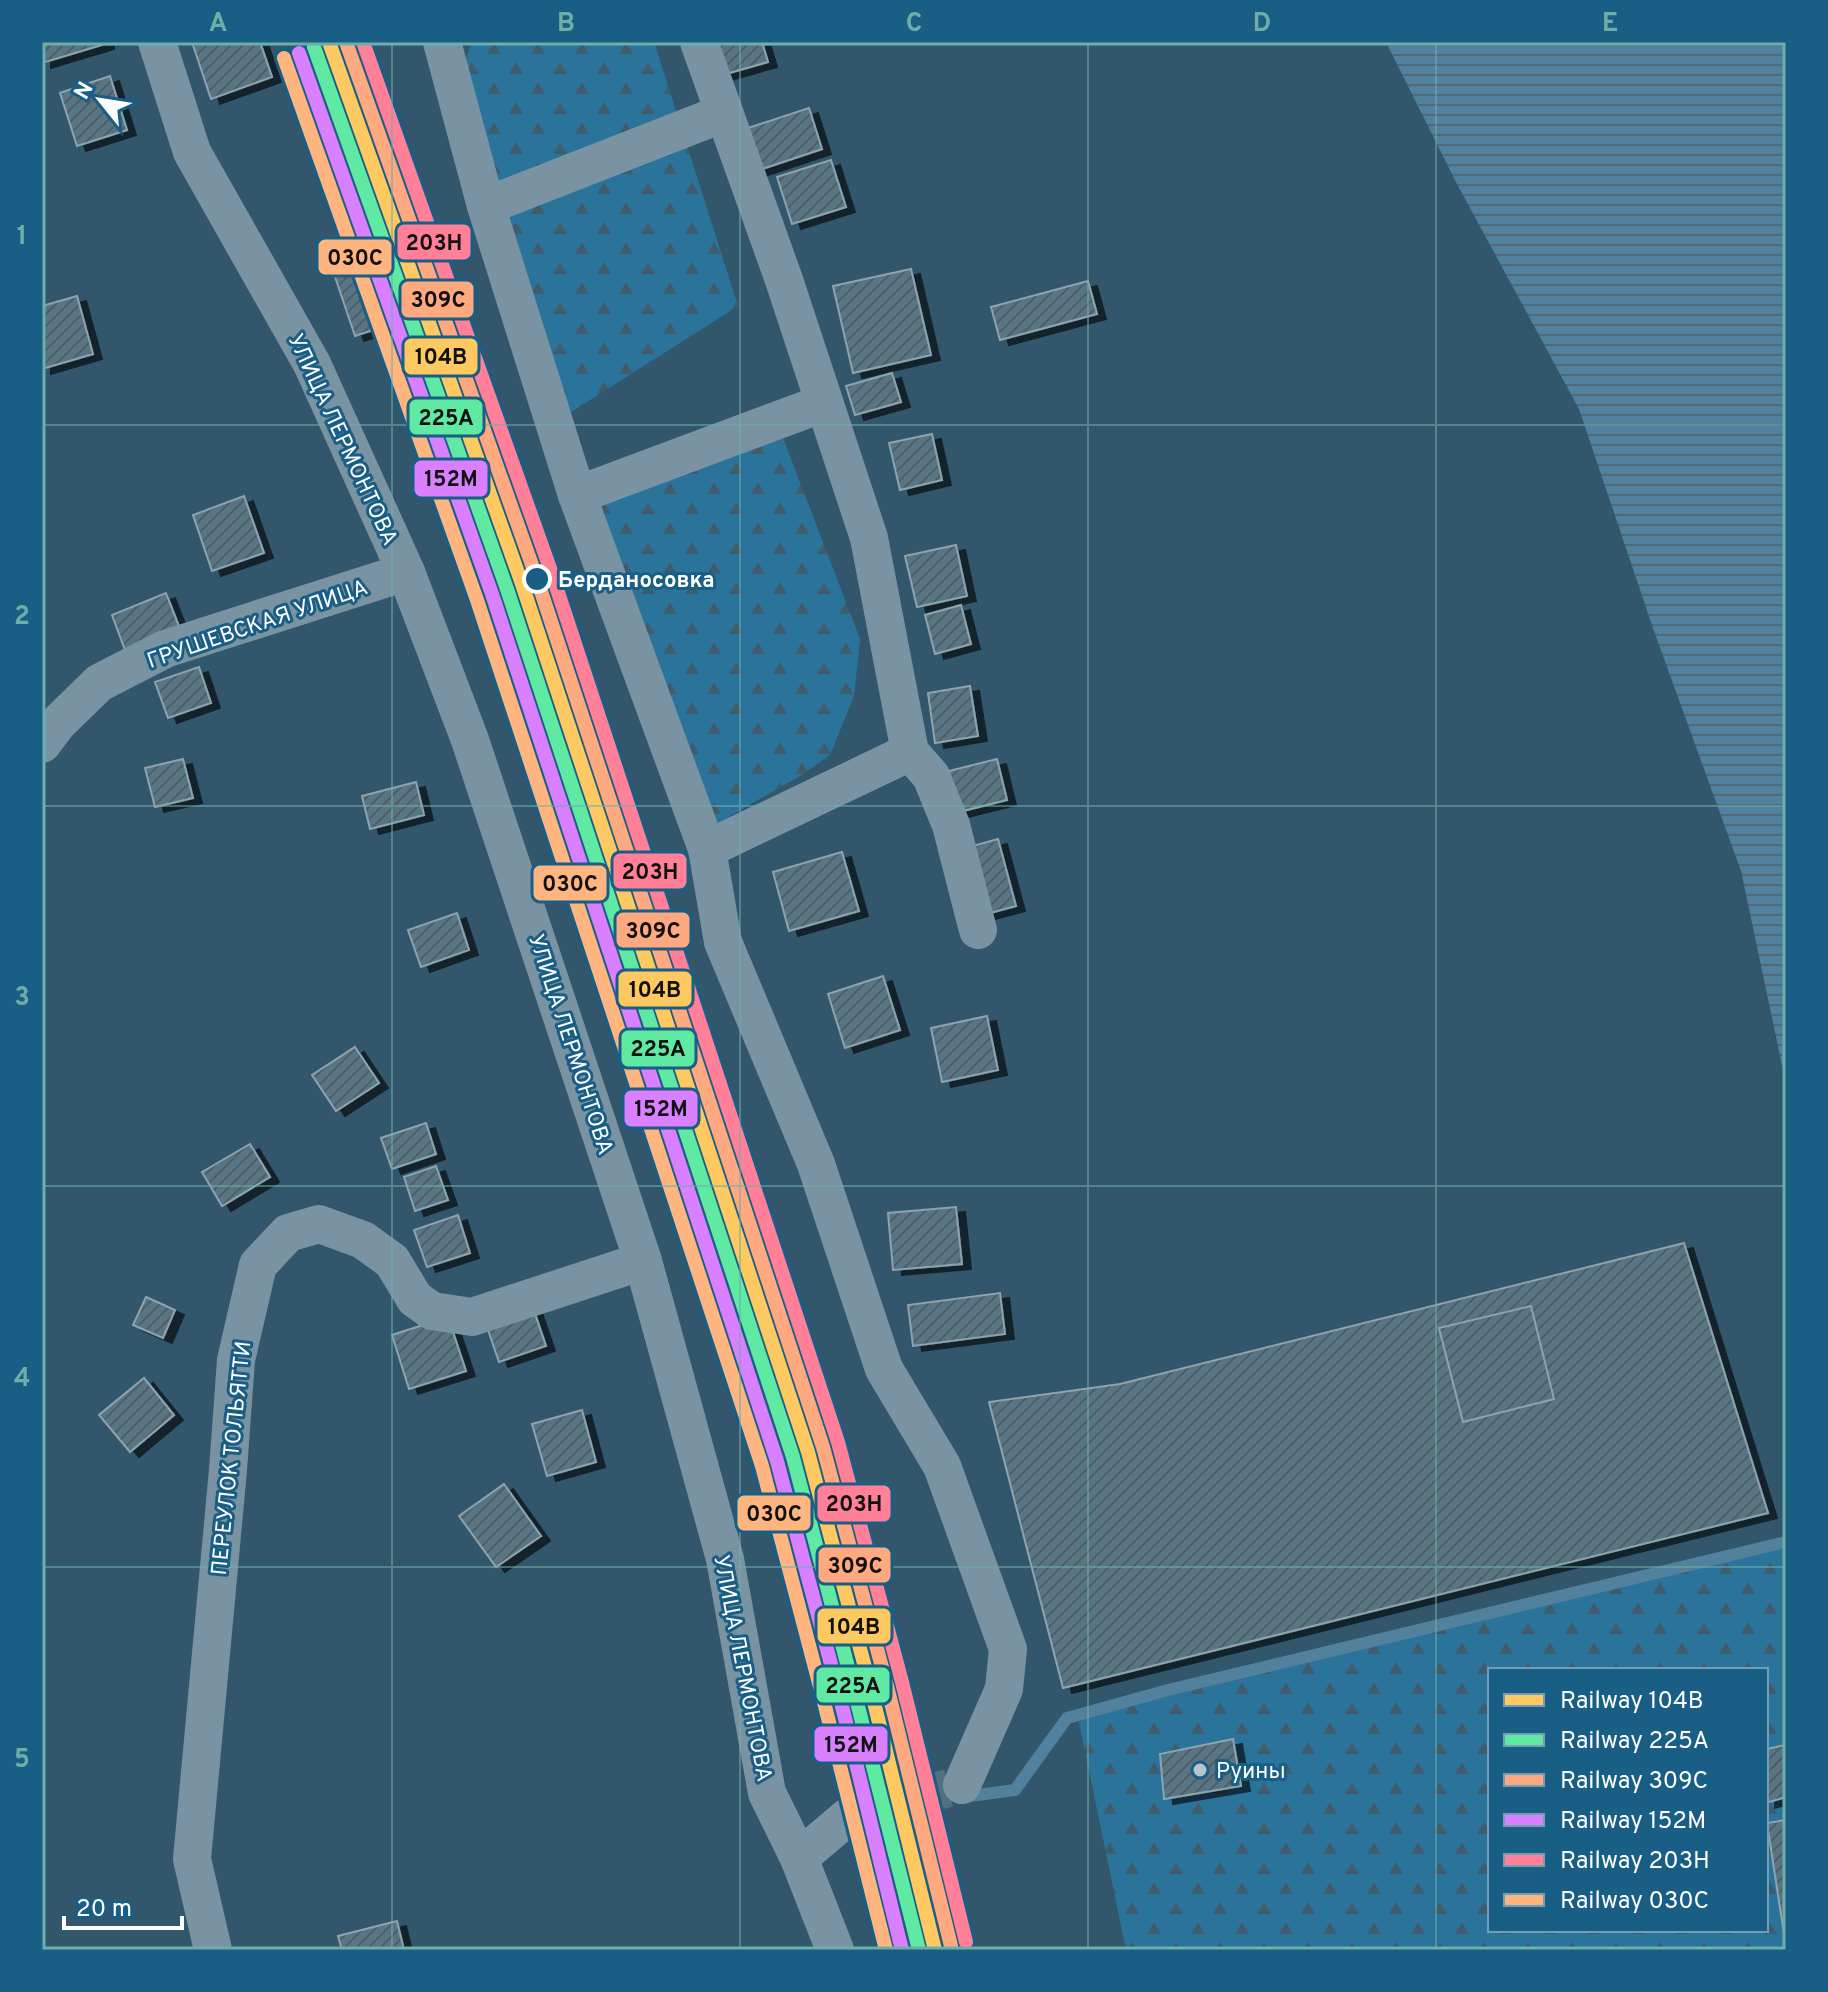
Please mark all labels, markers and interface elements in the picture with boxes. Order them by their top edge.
text: A [209,8,227,41]
text: B [557,8,575,41]
text: C [906,8,922,41]
text: D [1253,8,1271,41]
text: E [1602,8,1618,41]
north arrow [60,60,140,140]
text: N [69,78,100,105]
text: 1 [17,221,27,254]
line badge: 203Н [396,223,472,261]
text: 203Н [406,231,462,258]
line badge: 030C [317,238,393,276]
text: 030C [327,246,383,273]
line badge: 309С [400,280,475,319]
text: 309С [411,288,465,315]
street label: УЛИЦА ЛЕРМОНТОВА [281,330,403,550]
line badge: 104В [403,337,479,376]
text: 104В [415,345,467,372]
line badge: 225А [408,398,484,436]
text: 225А [418,406,474,433]
line badge: 152М [413,459,489,498]
text: 152М [424,467,478,494]
marker: Берданосовка [523,565,551,593]
place label: Берданосовка [558,568,715,595]
street label: ГРУШЕВСКАЯ УЛИЦА [144,575,372,676]
text: 2 [14,601,30,634]
line badge: 203Н [612,852,688,890]
text: 203Н [622,860,678,887]
line badge: 030C [532,864,608,902]
text: 030C [542,872,598,899]
line badge: 309С [615,911,691,949]
text: 309С [626,919,680,946]
street label: УЛИЦА ЛЕРМОНТОВА [521,931,618,1158]
line badge: 104В [617,970,693,1008]
text: 104В [629,978,681,1005]
text: 3 [14,982,30,1015]
line badge: 225А [620,1029,696,1068]
text: 225А [630,1037,686,1064]
line badge: 152М [623,1089,699,1128]
text: 152М [634,1097,688,1124]
street label: ПЕРЕУЛОК ТОЛЬЯТТИ [207,1340,258,1577]
text: 4 [14,1363,30,1396]
line badge: 203Н [816,1484,892,1523]
text: 203Н [826,1492,882,1519]
line badge: 030C [736,1494,812,1532]
text: 030C [746,1502,802,1529]
line badge: 309С [817,1546,892,1584]
street label: УЛИЦА ЛЕРМОНТОВА [706,1553,777,1784]
text: 309С [828,1554,882,1581]
line badge: 104В [816,1607,892,1645]
text: 104В [828,1615,880,1642]
line badge: 225А [815,1666,891,1704]
legend [1488,1668,1768,1932]
text: 225А [825,1674,881,1701]
text: Railway 104В [1560,1687,1704,1717]
line badge: 152М [813,1725,889,1763]
text: Railway 225А [1560,1727,1709,1757]
text: 152М [824,1733,878,1760]
text: 5 [14,1744,30,1777]
place label: Руины [1216,1759,1286,1786]
marker: Руины [1191,1761,1209,1779]
text: Railway 309С [1560,1767,1708,1797]
text: Railway 152М [1560,1807,1706,1837]
text: Railway 203Н [1560,1847,1710,1877]
scale bar [64,1880,182,1930]
text: Railway 030C [1560,1887,1709,1917]
text: 20 m [76,1895,132,1925]

